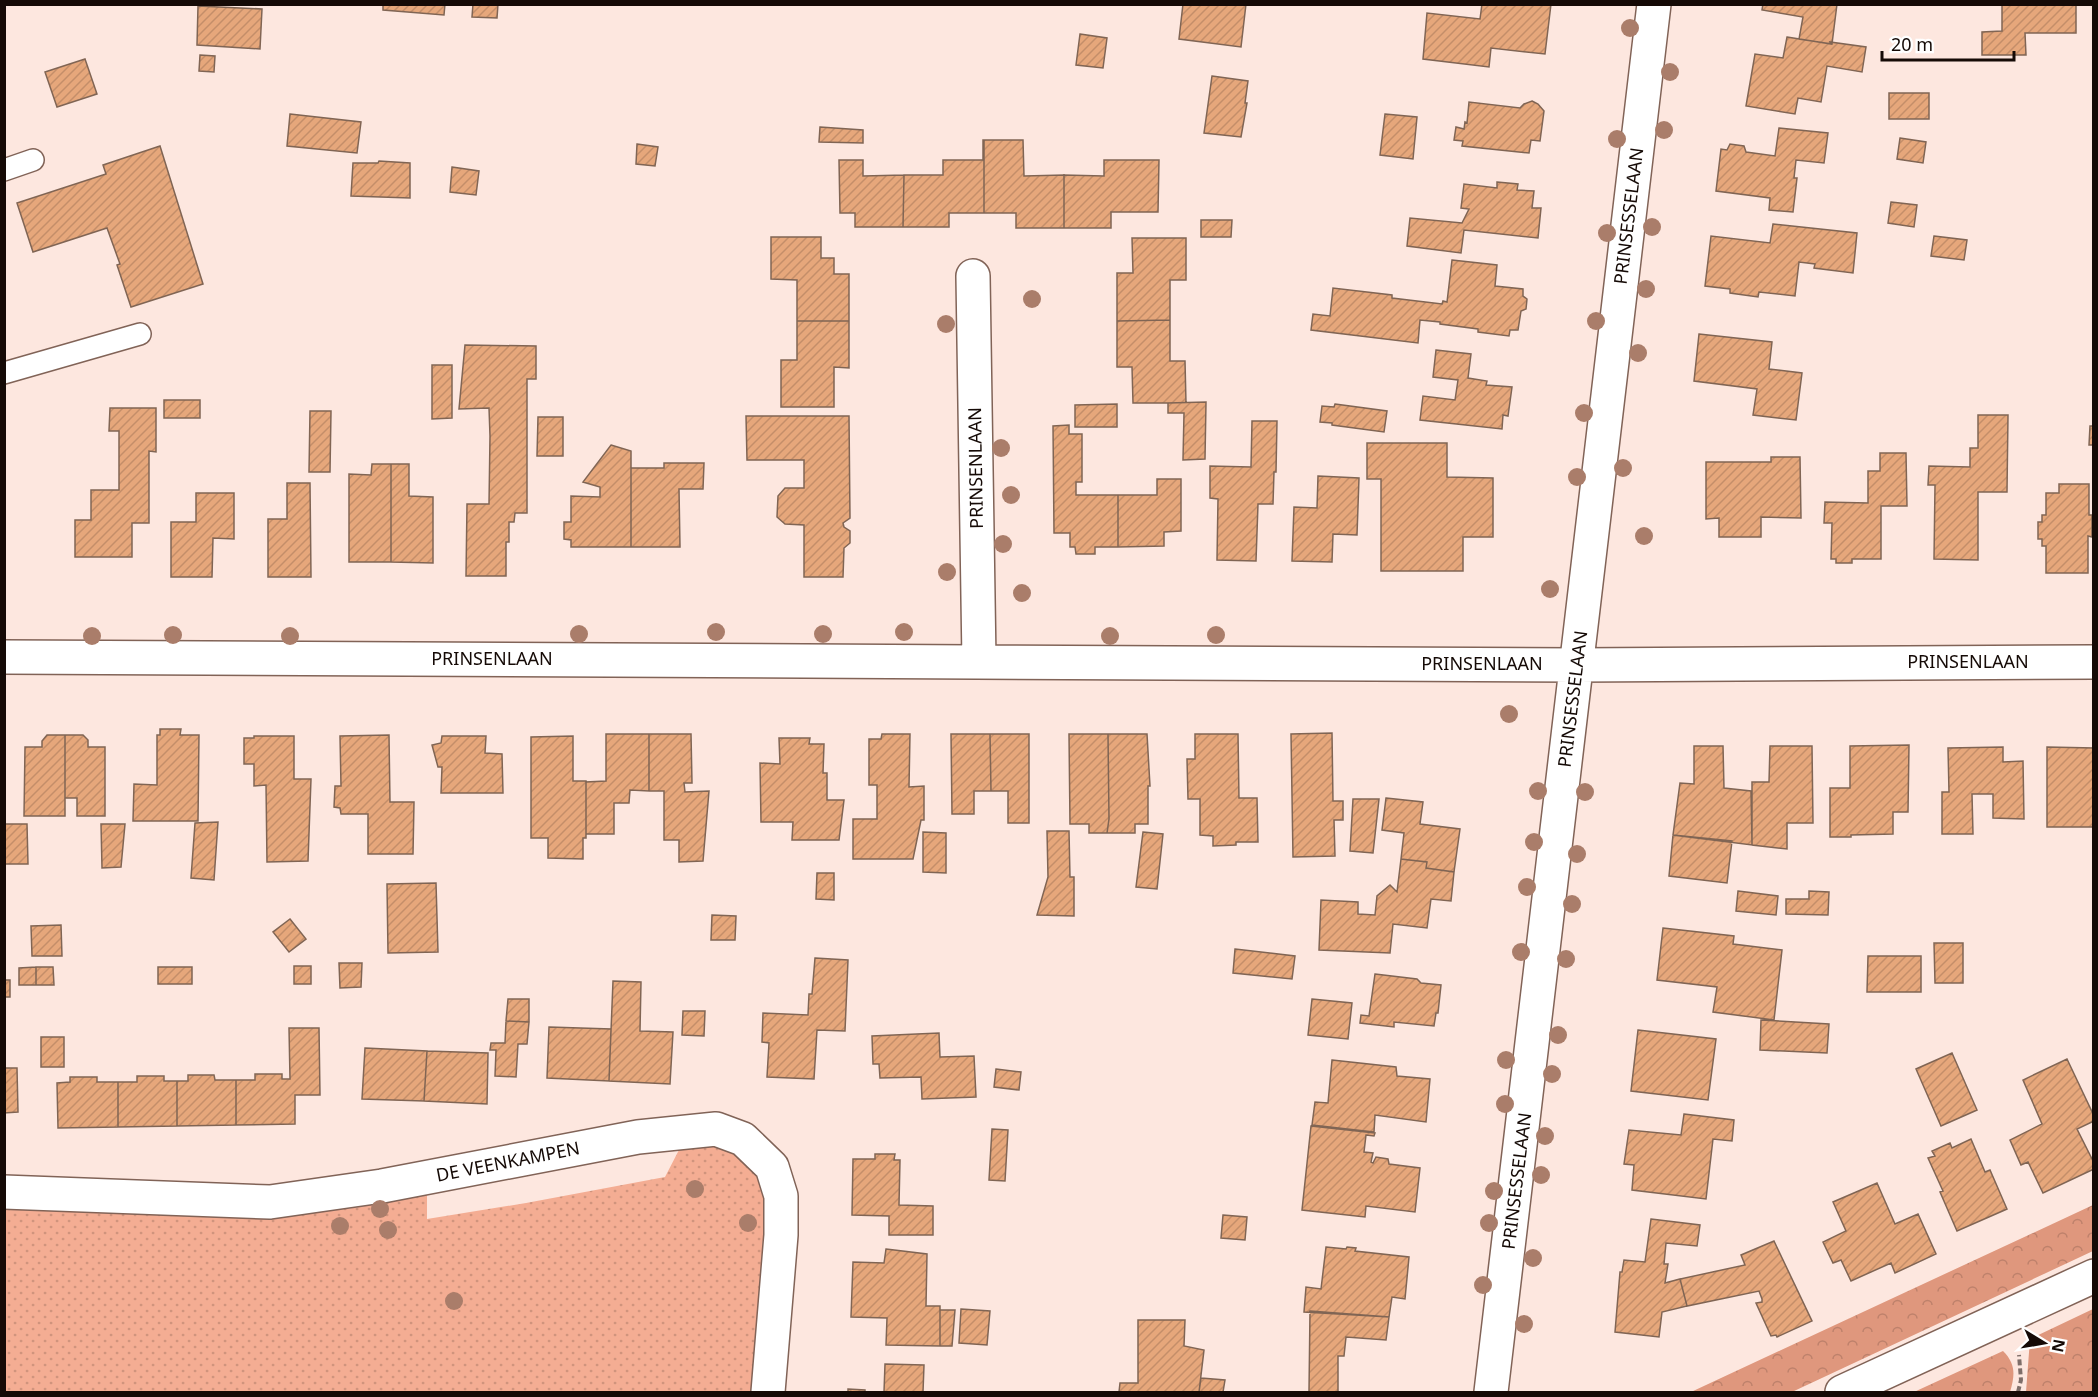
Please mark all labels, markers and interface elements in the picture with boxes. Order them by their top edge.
scale bar [1882,24,2014,62]
text: 20 m [1891,32,1933,56]
street label: PRINSESSELAAN [1608,146,1648,286]
street label: PRINSENLAAN [962,407,988,529]
street label: PRINSESSELAAN [1552,629,1592,769]
street label: PRINSENLAAN [431,646,553,670]
street label: PRINSENLAAN [1907,649,2029,673]
street label: PRINSENLAAN [1421,651,1543,675]
street label: PRINSESSELAAN [1496,1111,1536,1251]
street label: DE VEENKAMPEN [434,1135,582,1187]
north arrow [2014,1313,2074,1373]
text: N [2047,1337,2071,1354]

